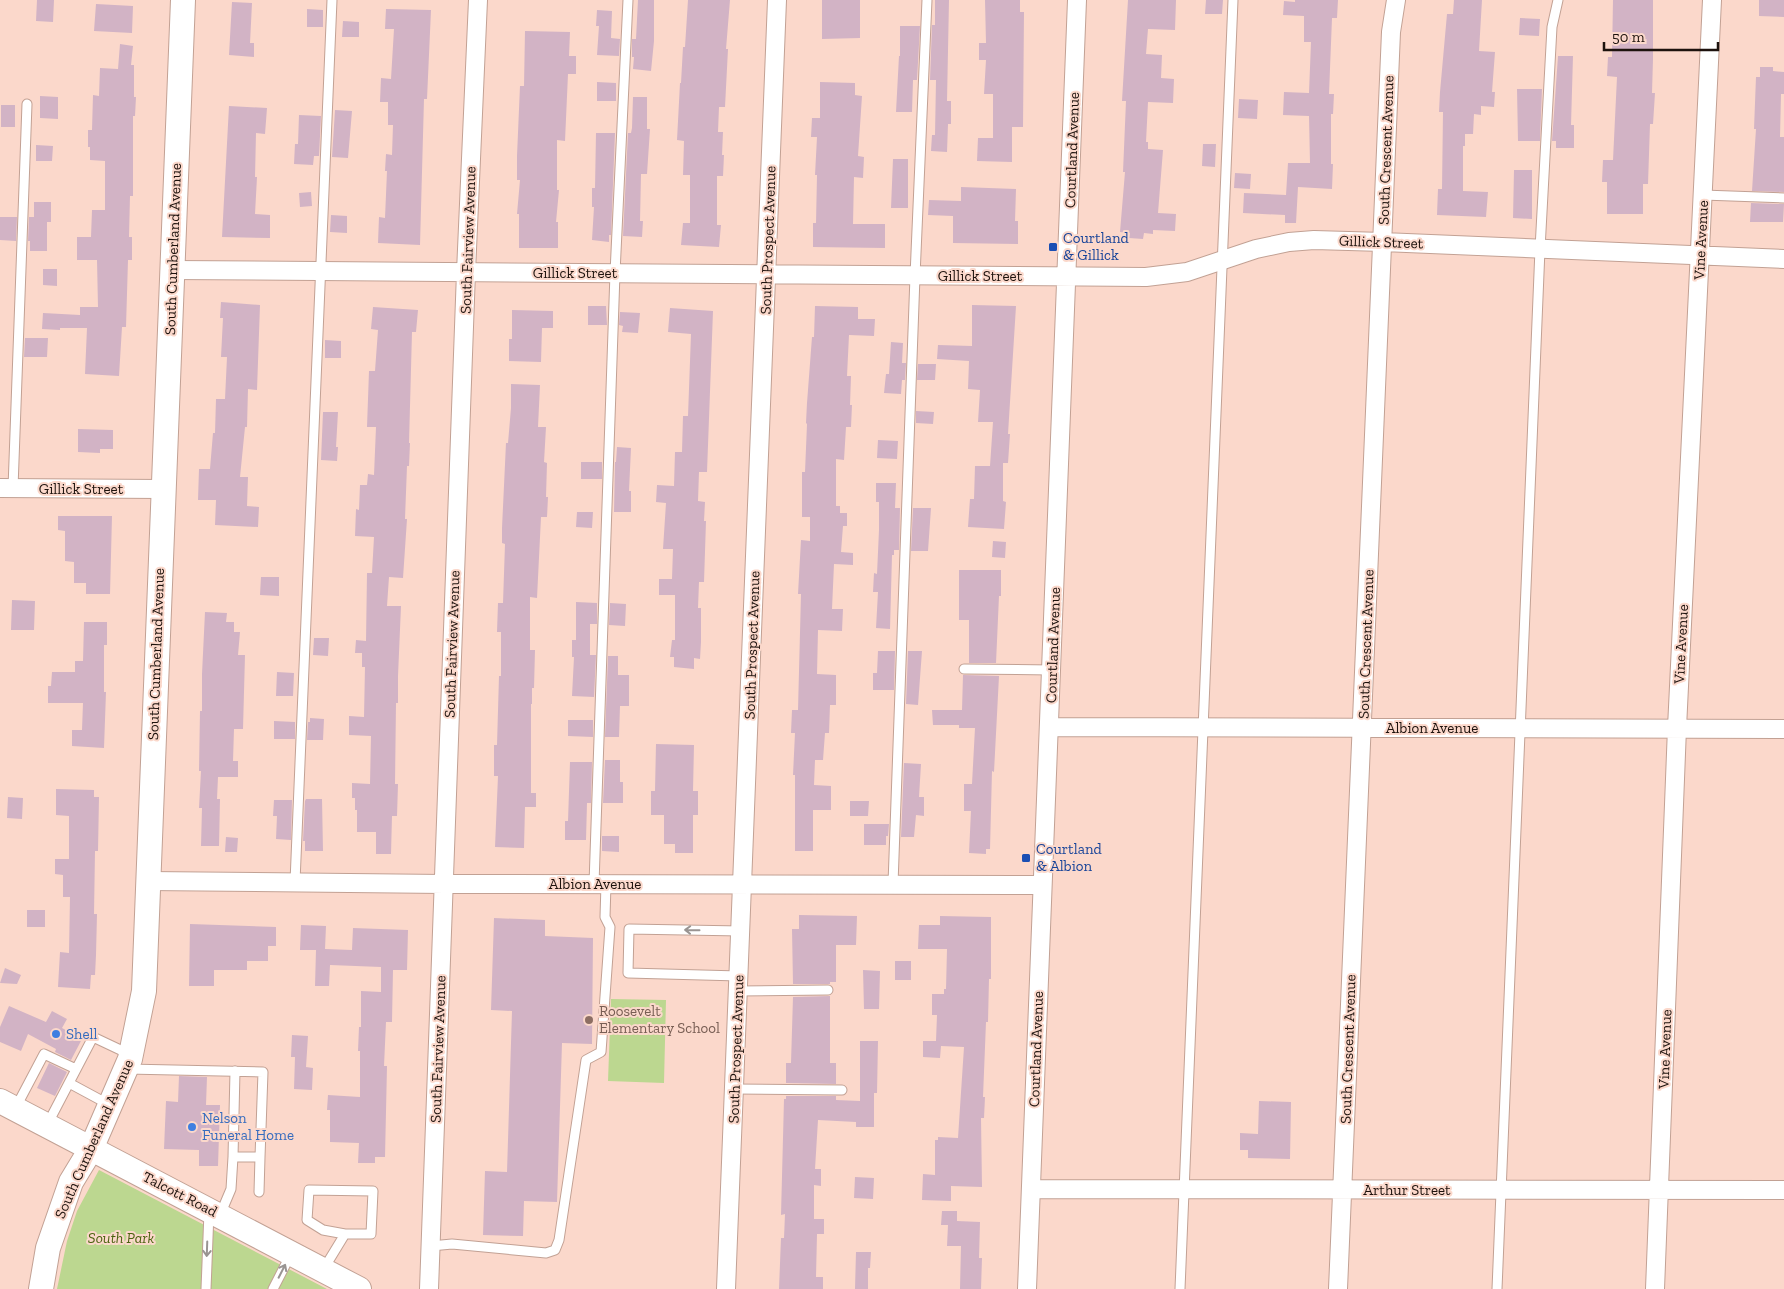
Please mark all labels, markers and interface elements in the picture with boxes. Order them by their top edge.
scale bar [1604,20,1718,52]
text: 50 m [1612,28,1645,46]
street label: South Crescent Avenue [1374,75,1398,225]
street label: Courtland Avenue [1061,92,1083,208]
street label: South Cumberland Avenue [161,163,185,335]
street label: South Prospect Avenue [756,165,780,315]
street label: South Fairview Avenue [456,166,480,314]
street label: Vine Avenue [1690,200,1712,281]
place label: Courtland & Gillick [1063,229,1129,264]
street label: Gillick Street [1339,232,1424,252]
marker: Courtland & Gillick [1047,241,1059,253]
street label: Gillick Street [533,264,618,282]
street label: Gillick Street [938,267,1023,285]
street label: Gillick Street [39,480,124,498]
street label: South Cumberland Avenue [144,568,168,740]
street label: South Crescent Avenue [1354,569,1378,719]
street label: South Fairview Avenue [440,570,464,718]
street label: South Prospect Avenue [740,570,764,720]
street label: Courtland Avenue [1042,587,1064,703]
street label: Vine Avenue [1670,604,1692,685]
street label: Albion Avenue [1386,719,1478,737]
place label: Courtland & Albion [1036,840,1102,875]
marker: Courtland & Albion [1020,852,1032,864]
street label: Albion Avenue [549,875,641,893]
one-way arrow [684,925,700,935]
street label: South Prospect Avenue [724,974,748,1124]
street label: South Crescent Avenue [1336,974,1360,1124]
street label: South Fairview Avenue [426,975,450,1123]
street label: Courtland Avenue [1025,991,1047,1107]
place label: Roosevelt Elementary School [599,1002,720,1037]
street label: Vine Avenue [1655,1009,1675,1090]
marker: Roosevelt Elementary School [583,1014,595,1026]
place label: Shell [66,1025,97,1043]
marker: Shell [50,1028,62,1040]
street label: South Cumberland Avenue [51,1057,137,1221]
place label: Nelson Funeral Home [202,1109,294,1144]
marker: Nelson Funeral Home [186,1121,198,1133]
street label: Talcott Road [140,1167,221,1221]
street label: Arthur Street [1363,1181,1451,1199]
park label: South Park [88,1229,154,1247]
one-way arrow [203,1241,212,1257]
one-way arrow [278,1264,287,1279]

